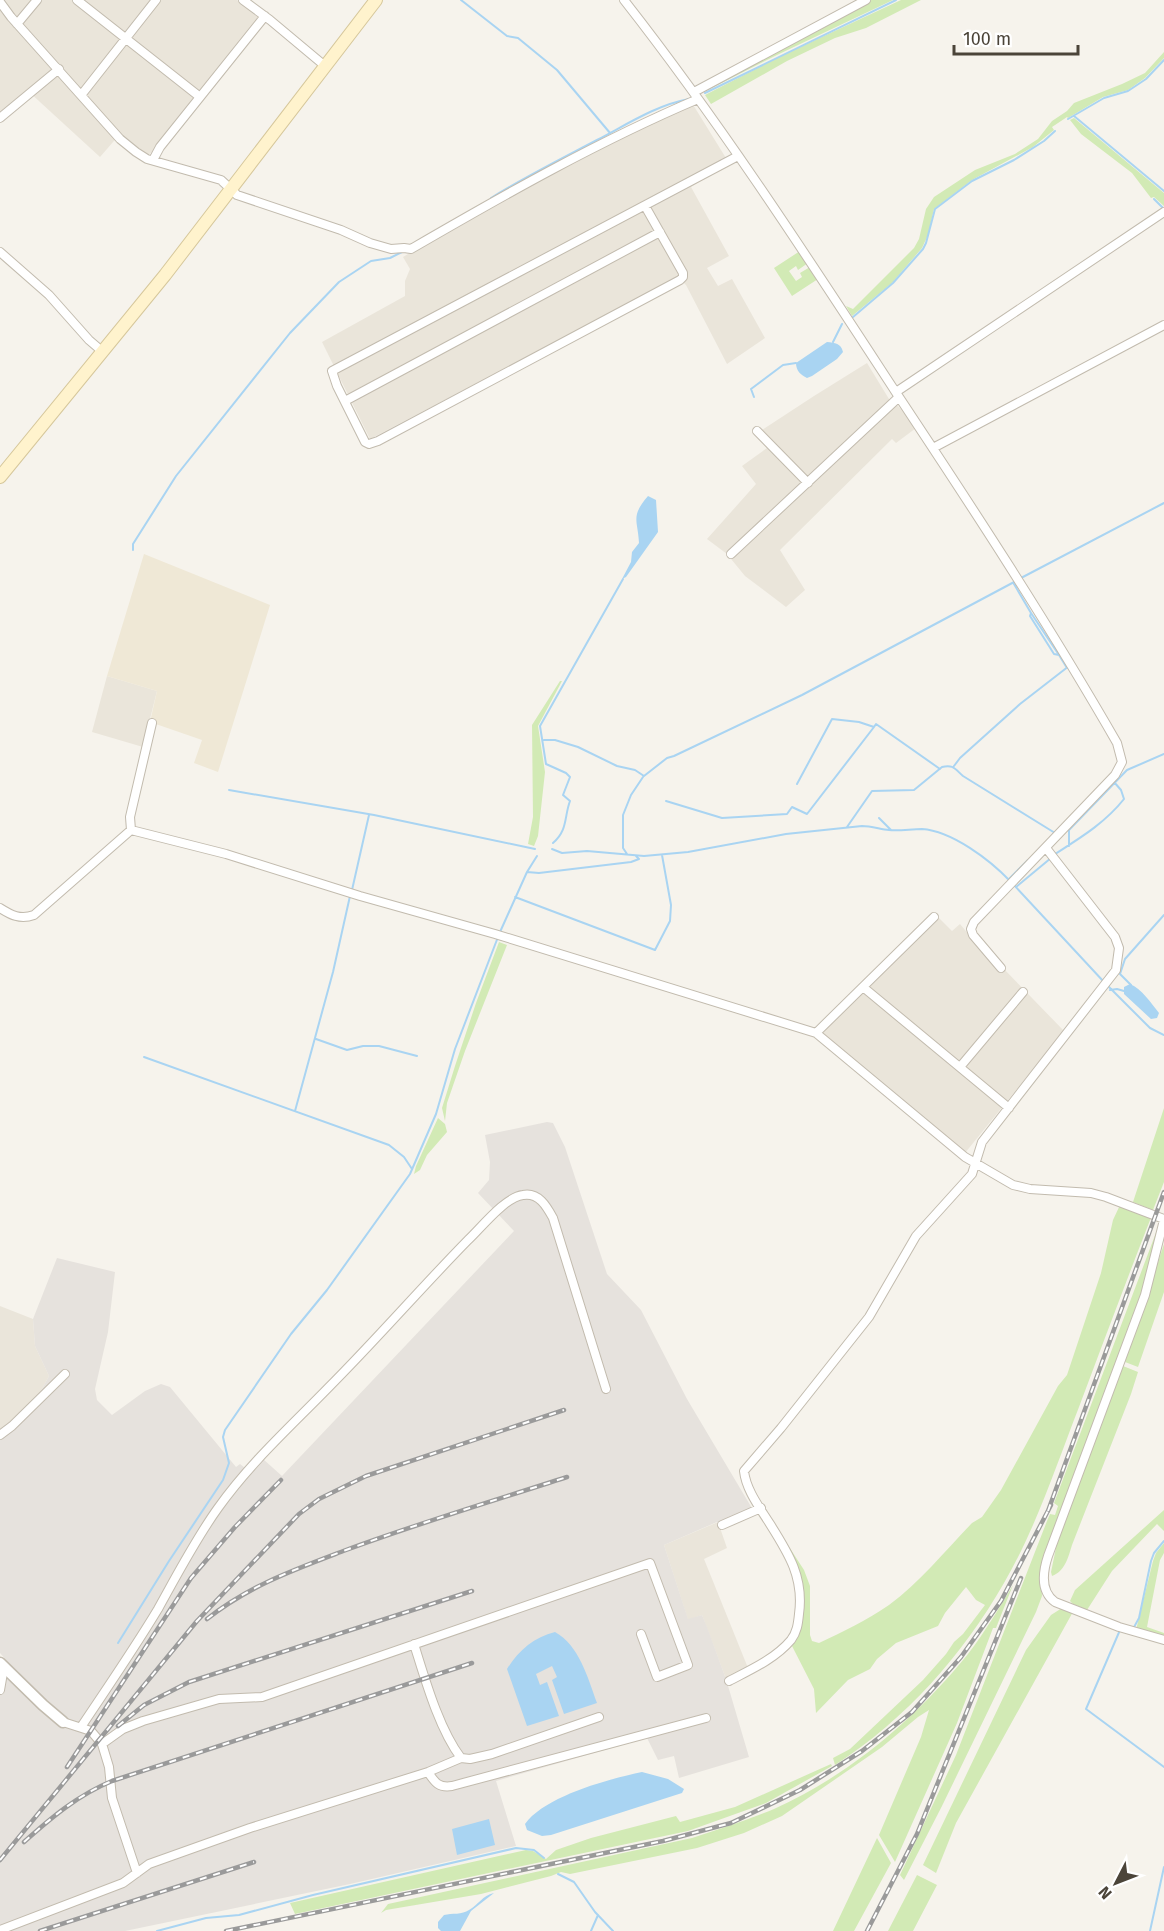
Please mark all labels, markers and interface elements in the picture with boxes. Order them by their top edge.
scale bar [954,18,1078,56]
text: 100 m [963,28,1011,50]
north arrow [1086,1853,1146,1913]
text: N [1095,1882,1116,1903]

